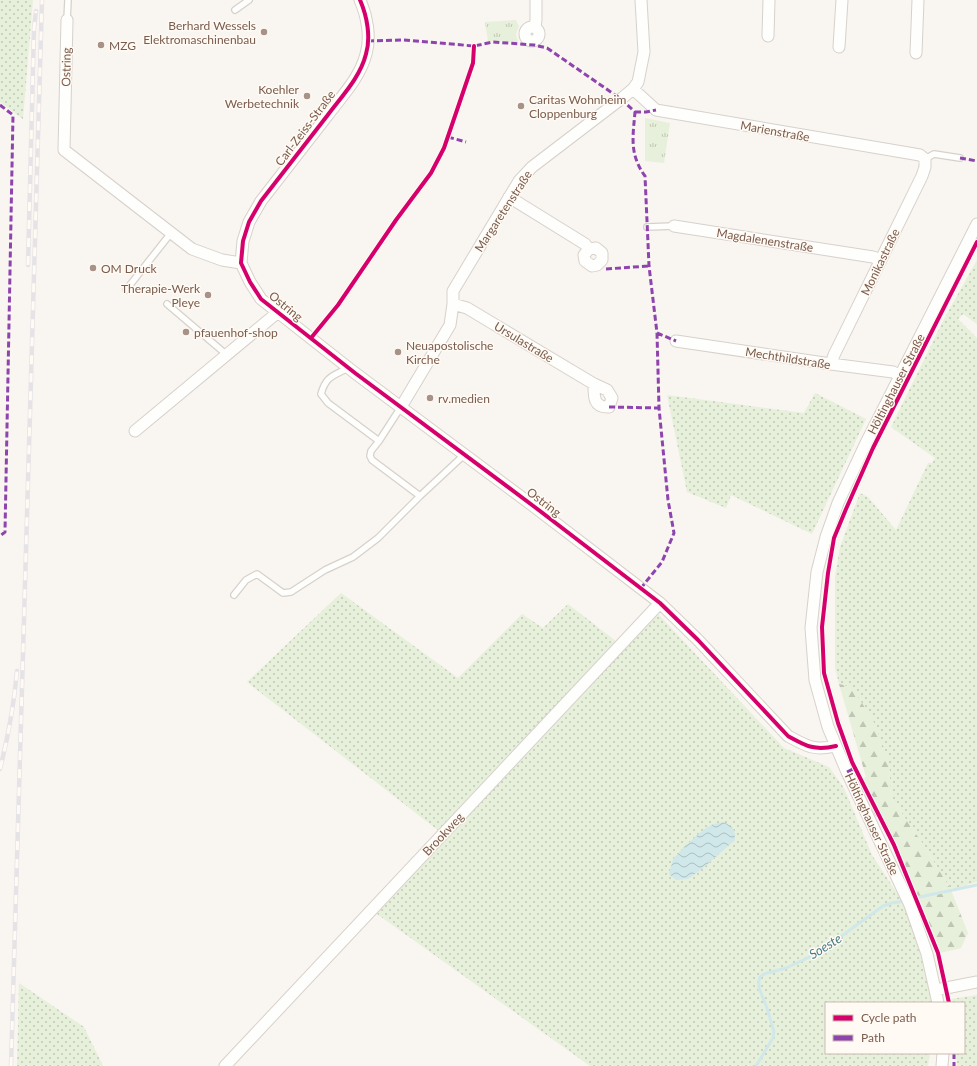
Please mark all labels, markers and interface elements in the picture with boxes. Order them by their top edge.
place label: Berhard Wessels Elektromaschinenbau [143,18,256,47]
marker: Berhard Wessels Elektromaschinenbau [259,27,269,37]
place label: MZG [109,38,136,53]
marker: MZG [96,40,106,50]
street label: Ostring [58,47,74,87]
place label: Koehler Werbetechnik [225,82,300,111]
street label: Carl-Zeiss-Straße [272,87,338,169]
marker: Koehler Werbetechnik [302,91,312,101]
place label: Caritas Wohnheim Cloppenburg [529,92,626,121]
marker: Caritas Wohnheim Cloppenburg [516,101,526,111]
street label: Marienstraße [739,118,811,144]
street label: Margaretenstraße [471,167,535,255]
street label: Magdalenenstraße [716,225,814,255]
street label: Monikastraße [857,226,903,298]
place label: OM Druck [101,261,158,276]
marker: OM Druck [88,263,98,273]
place label: Therapie-Werk Pleye [121,281,201,310]
street label: Ostring [266,288,306,324]
marker: Therapie-Werk Pleye [203,290,213,300]
street label: Ursulastraße [492,318,556,366]
place label: pfauenhof-shop [194,325,278,340]
marker: pfauenhof-shop [181,327,191,337]
street label: Höltinghauser Straße [864,331,928,437]
place label: Neuapostolische Kirche [406,338,493,367]
street label: Mechthildstraße [744,344,832,372]
marker: Neuapostolische Kirche [393,347,403,357]
place label: rv.medien [438,391,490,406]
marker: rv.medien [425,393,435,403]
street label: Ostring [524,484,564,520]
street label: Höltinghauser Straße [842,770,902,878]
street label: Brookweg [419,809,467,859]
water label: Soeste [806,930,844,962]
legend [825,1002,965,1054]
text: Cycle path [861,1010,916,1025]
text: Path [861,1030,885,1045]

